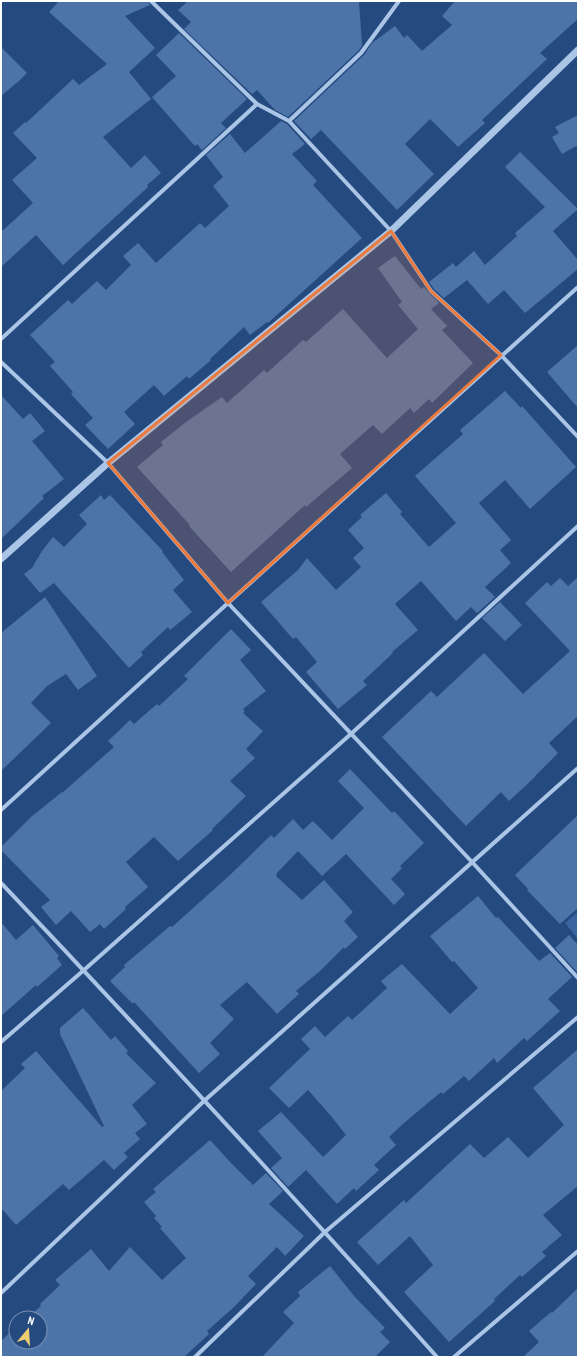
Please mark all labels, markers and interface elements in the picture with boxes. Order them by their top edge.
north arrow [8,1310,48,1350]
text: N [26,1313,36,1328]

